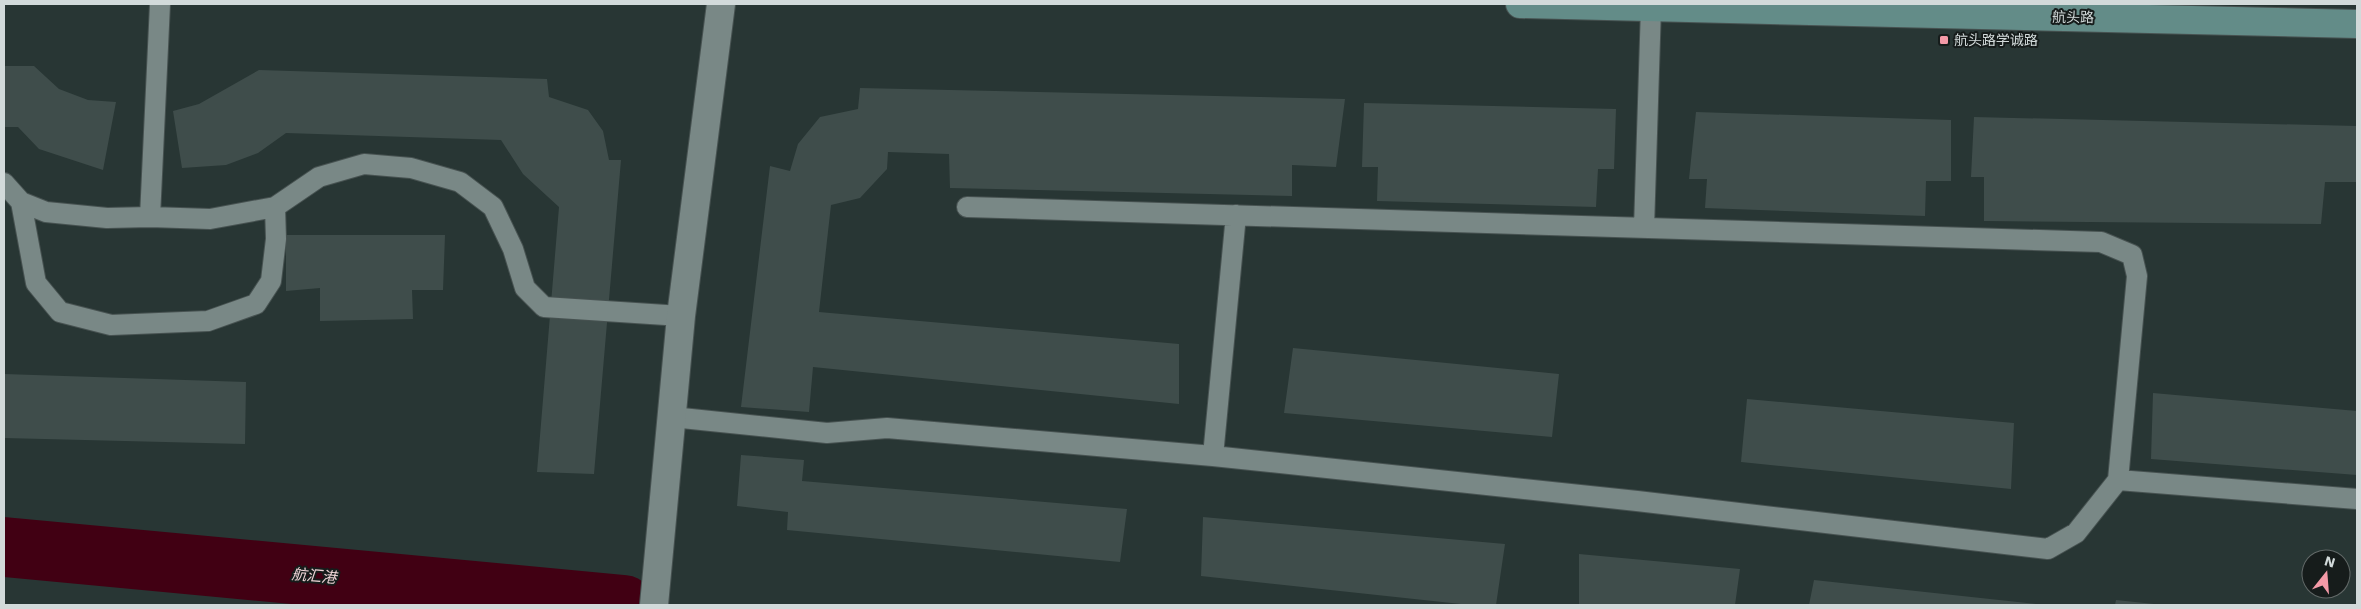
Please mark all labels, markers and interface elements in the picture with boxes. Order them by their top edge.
street label: 航头路 [2052,9,2094,25]
place label: 航头路学诚路 [1954,32,2038,48]
marker: 航头路学诚路 [1938,34,1950,46]
north arrow [2301,549,2351,599]
text: N [2323,552,2337,571]
water label: 航汇港 [291,565,339,587]

